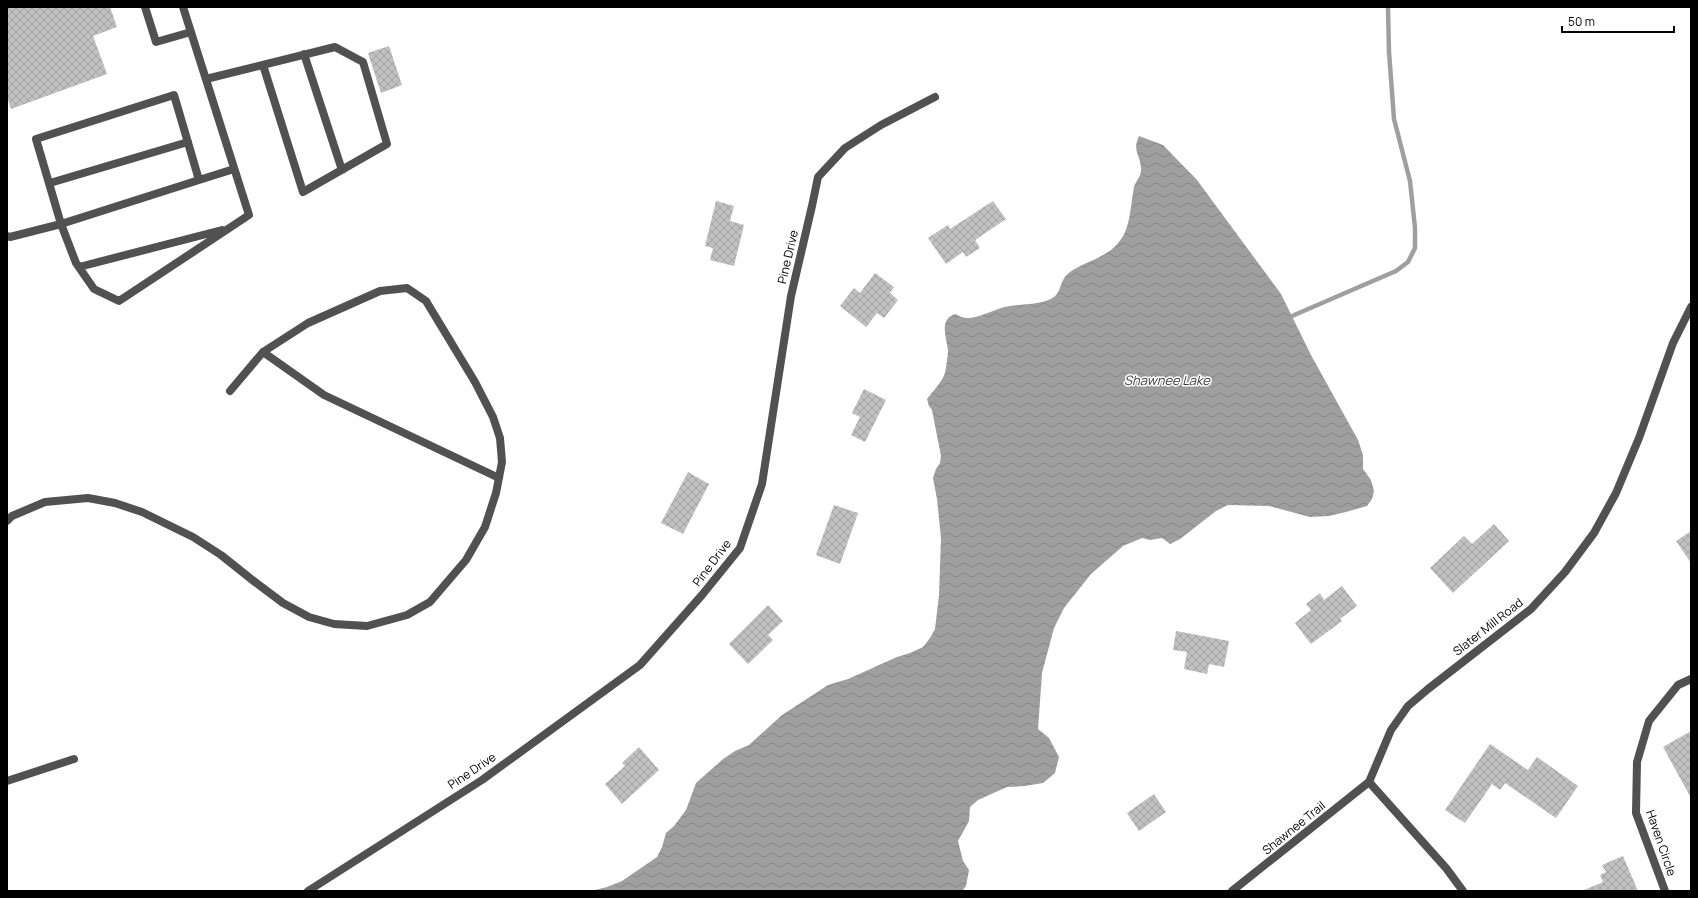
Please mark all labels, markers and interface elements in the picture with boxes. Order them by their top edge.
scale bar [1562,8,1674,34]
text: 50 m [1568,13,1595,30]
street label: Pine Drive [773,228,802,285]
water label: Shawnee Lake [1124,371,1211,389]
street label: Pine Drive [688,536,735,590]
street label: Slater Mill Road [1449,594,1526,659]
street label: Pine Drive [444,748,499,793]
street label: Shawnee Trail [1259,797,1329,858]
street label: Haven Circle [1642,808,1681,878]

